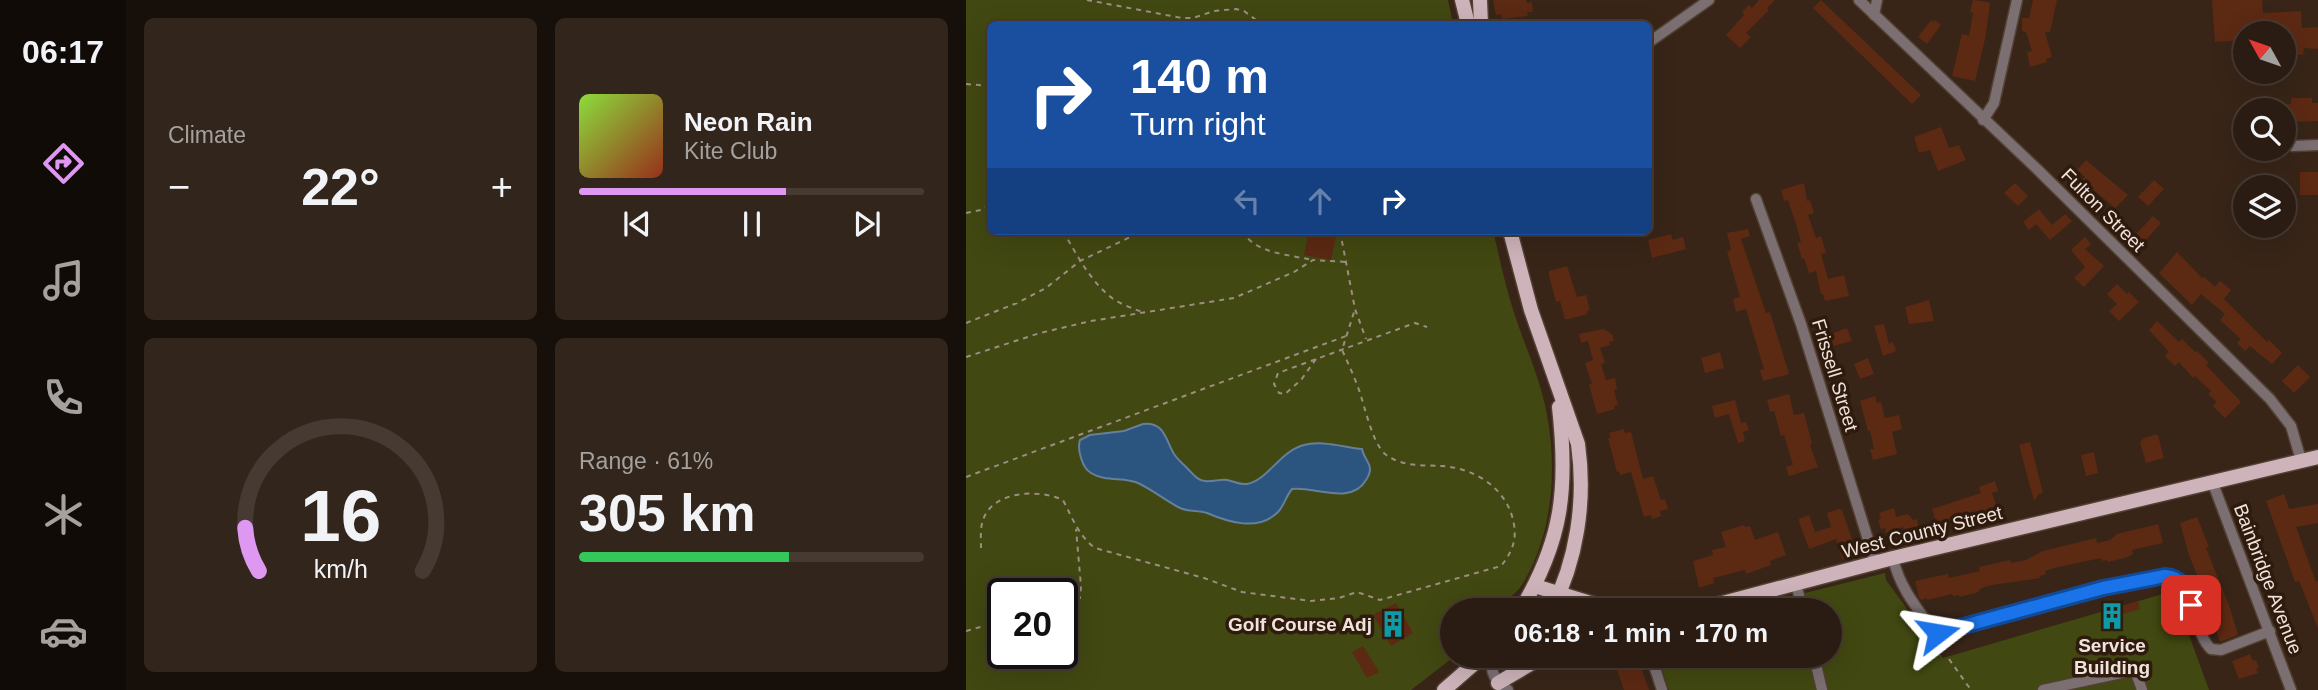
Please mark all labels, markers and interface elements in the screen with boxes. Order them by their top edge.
north arrow [2233,21,2296,84]
map controls [2233,21,2296,238]
text: 06:17 [22,34,104,70]
icon: right [1015,49,1106,140]
text: 140 m [1130,49,1269,103]
button: search [2233,98,2296,161]
text: Turn right [1130,106,1266,142]
text: Neon Rain [684,107,813,137]
text: Climate [168,122,246,148]
text: Kite Club [684,138,777,164]
icon: directions [39,139,88,188]
text: 22° [301,158,380,216]
street label: Fulton Street [2057,164,2149,256]
text: − [168,166,190,208]
text: + [491,166,513,208]
button: layers [2233,175,2296,238]
icon: left [1228,182,1266,220]
icon: ahead [1301,182,1339,220]
icon: right [1374,182,1412,220]
icon: previous [618,205,656,243]
icon: pause [733,205,771,243]
icon: next [848,205,886,243]
icon: music [39,256,88,305]
street label: Frissell Street [1808,316,1862,434]
icon: phone [39,373,88,422]
text: Range · 61% [579,448,713,474]
text: 16 [300,475,381,556]
text: 305 km [579,484,755,542]
icon: climate [39,490,88,539]
street label: Bainbridge Avenue [2230,501,2306,657]
street label: West County Street [1840,502,2005,562]
text: km/h [313,555,368,583]
pin [2161,575,2221,635]
speed limit sign: 20 [987,578,1078,669]
icon: arrive [2172,586,2210,624]
position arrow [1901,596,1975,670]
building icon: Service Building [2097,601,2127,631]
icon: car [39,607,88,656]
building icon: Golf Course Adj [1378,609,1408,639]
place label: Golf Course Adj [1228,614,1372,635]
text: 06:18 · 1 min · 170 m [1514,618,1768,648]
place label: Service Building [2074,635,2150,678]

